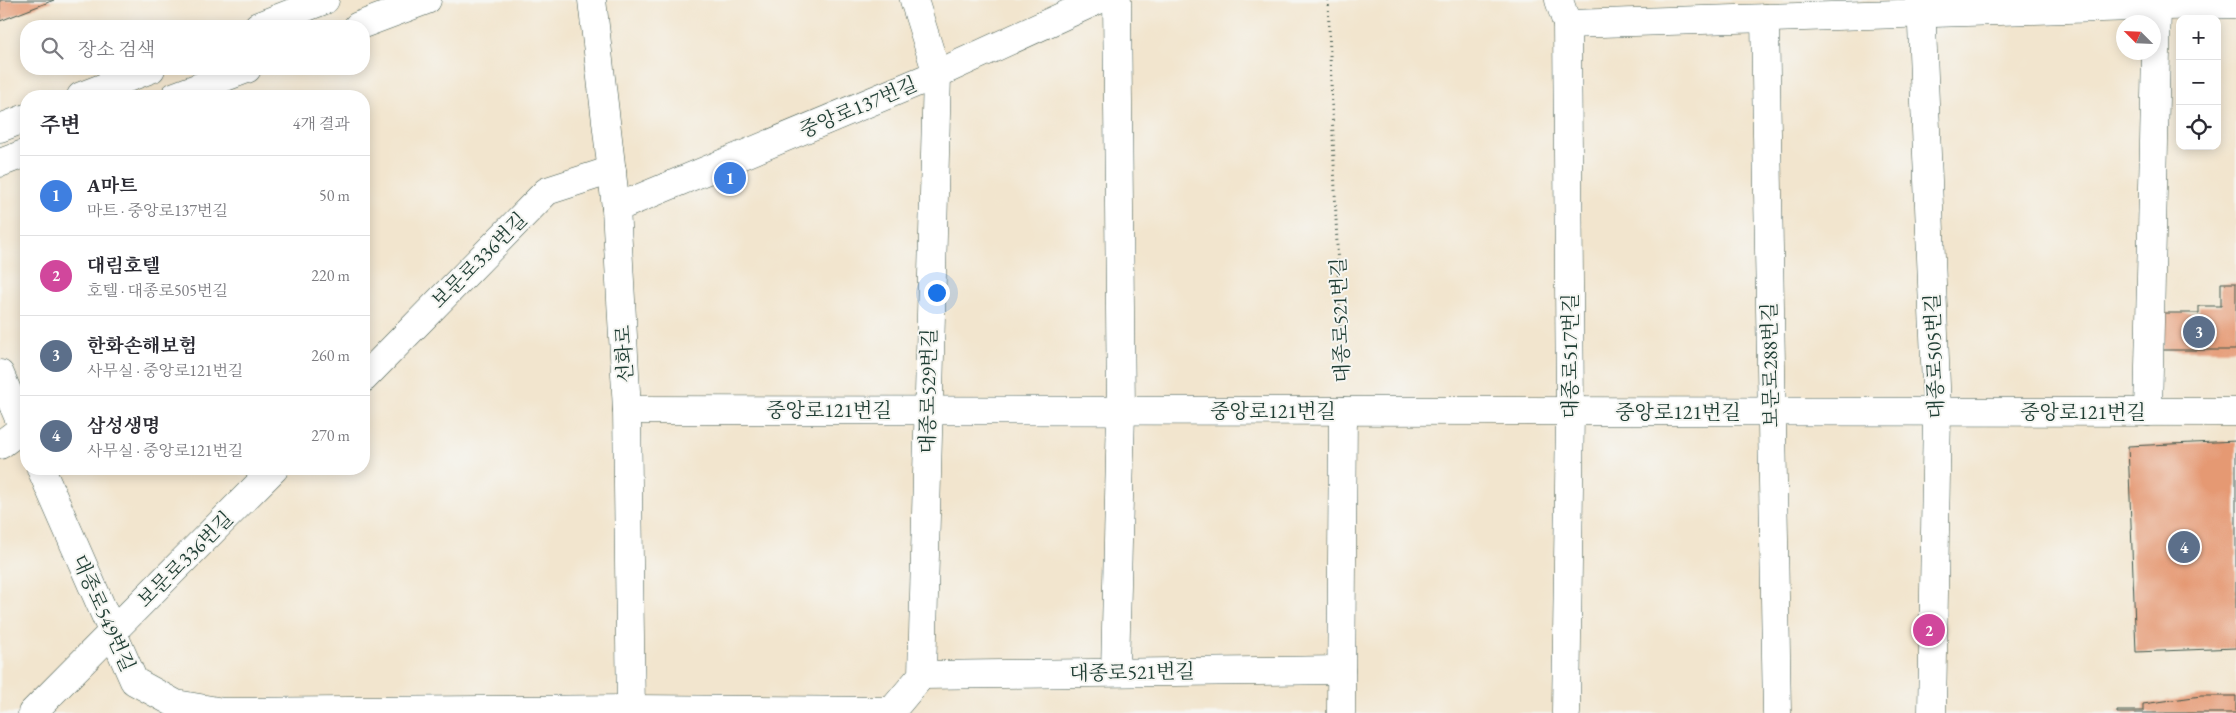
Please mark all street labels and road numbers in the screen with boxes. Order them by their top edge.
street label: 중앙로137번길 [795,71,921,143]
street label: 보문로336번길 [425,206,533,314]
street label: 대종로521번길 [1325,257,1355,383]
street label: 대종로517번길 [1557,293,1583,419]
street label: 대종로505번길 [1919,293,1949,419]
street label: 보문로288번길 [1756,302,1784,428]
street label: 선화로 [610,324,638,384]
street label: 대종로529번길 [914,328,942,454]
street label: 중앙로121번길 [766,397,892,423]
street label: 중앙로121번길 [1210,398,1336,424]
street label: 중앙로121번길 [1615,399,1741,425]
street label: 중앙로121번길 [2020,399,2146,425]
street label: 보문로336번길 [131,505,239,613]
street label: 대종로549번길 [67,550,141,676]
street label: 대종로521번길 [1069,658,1195,686]

